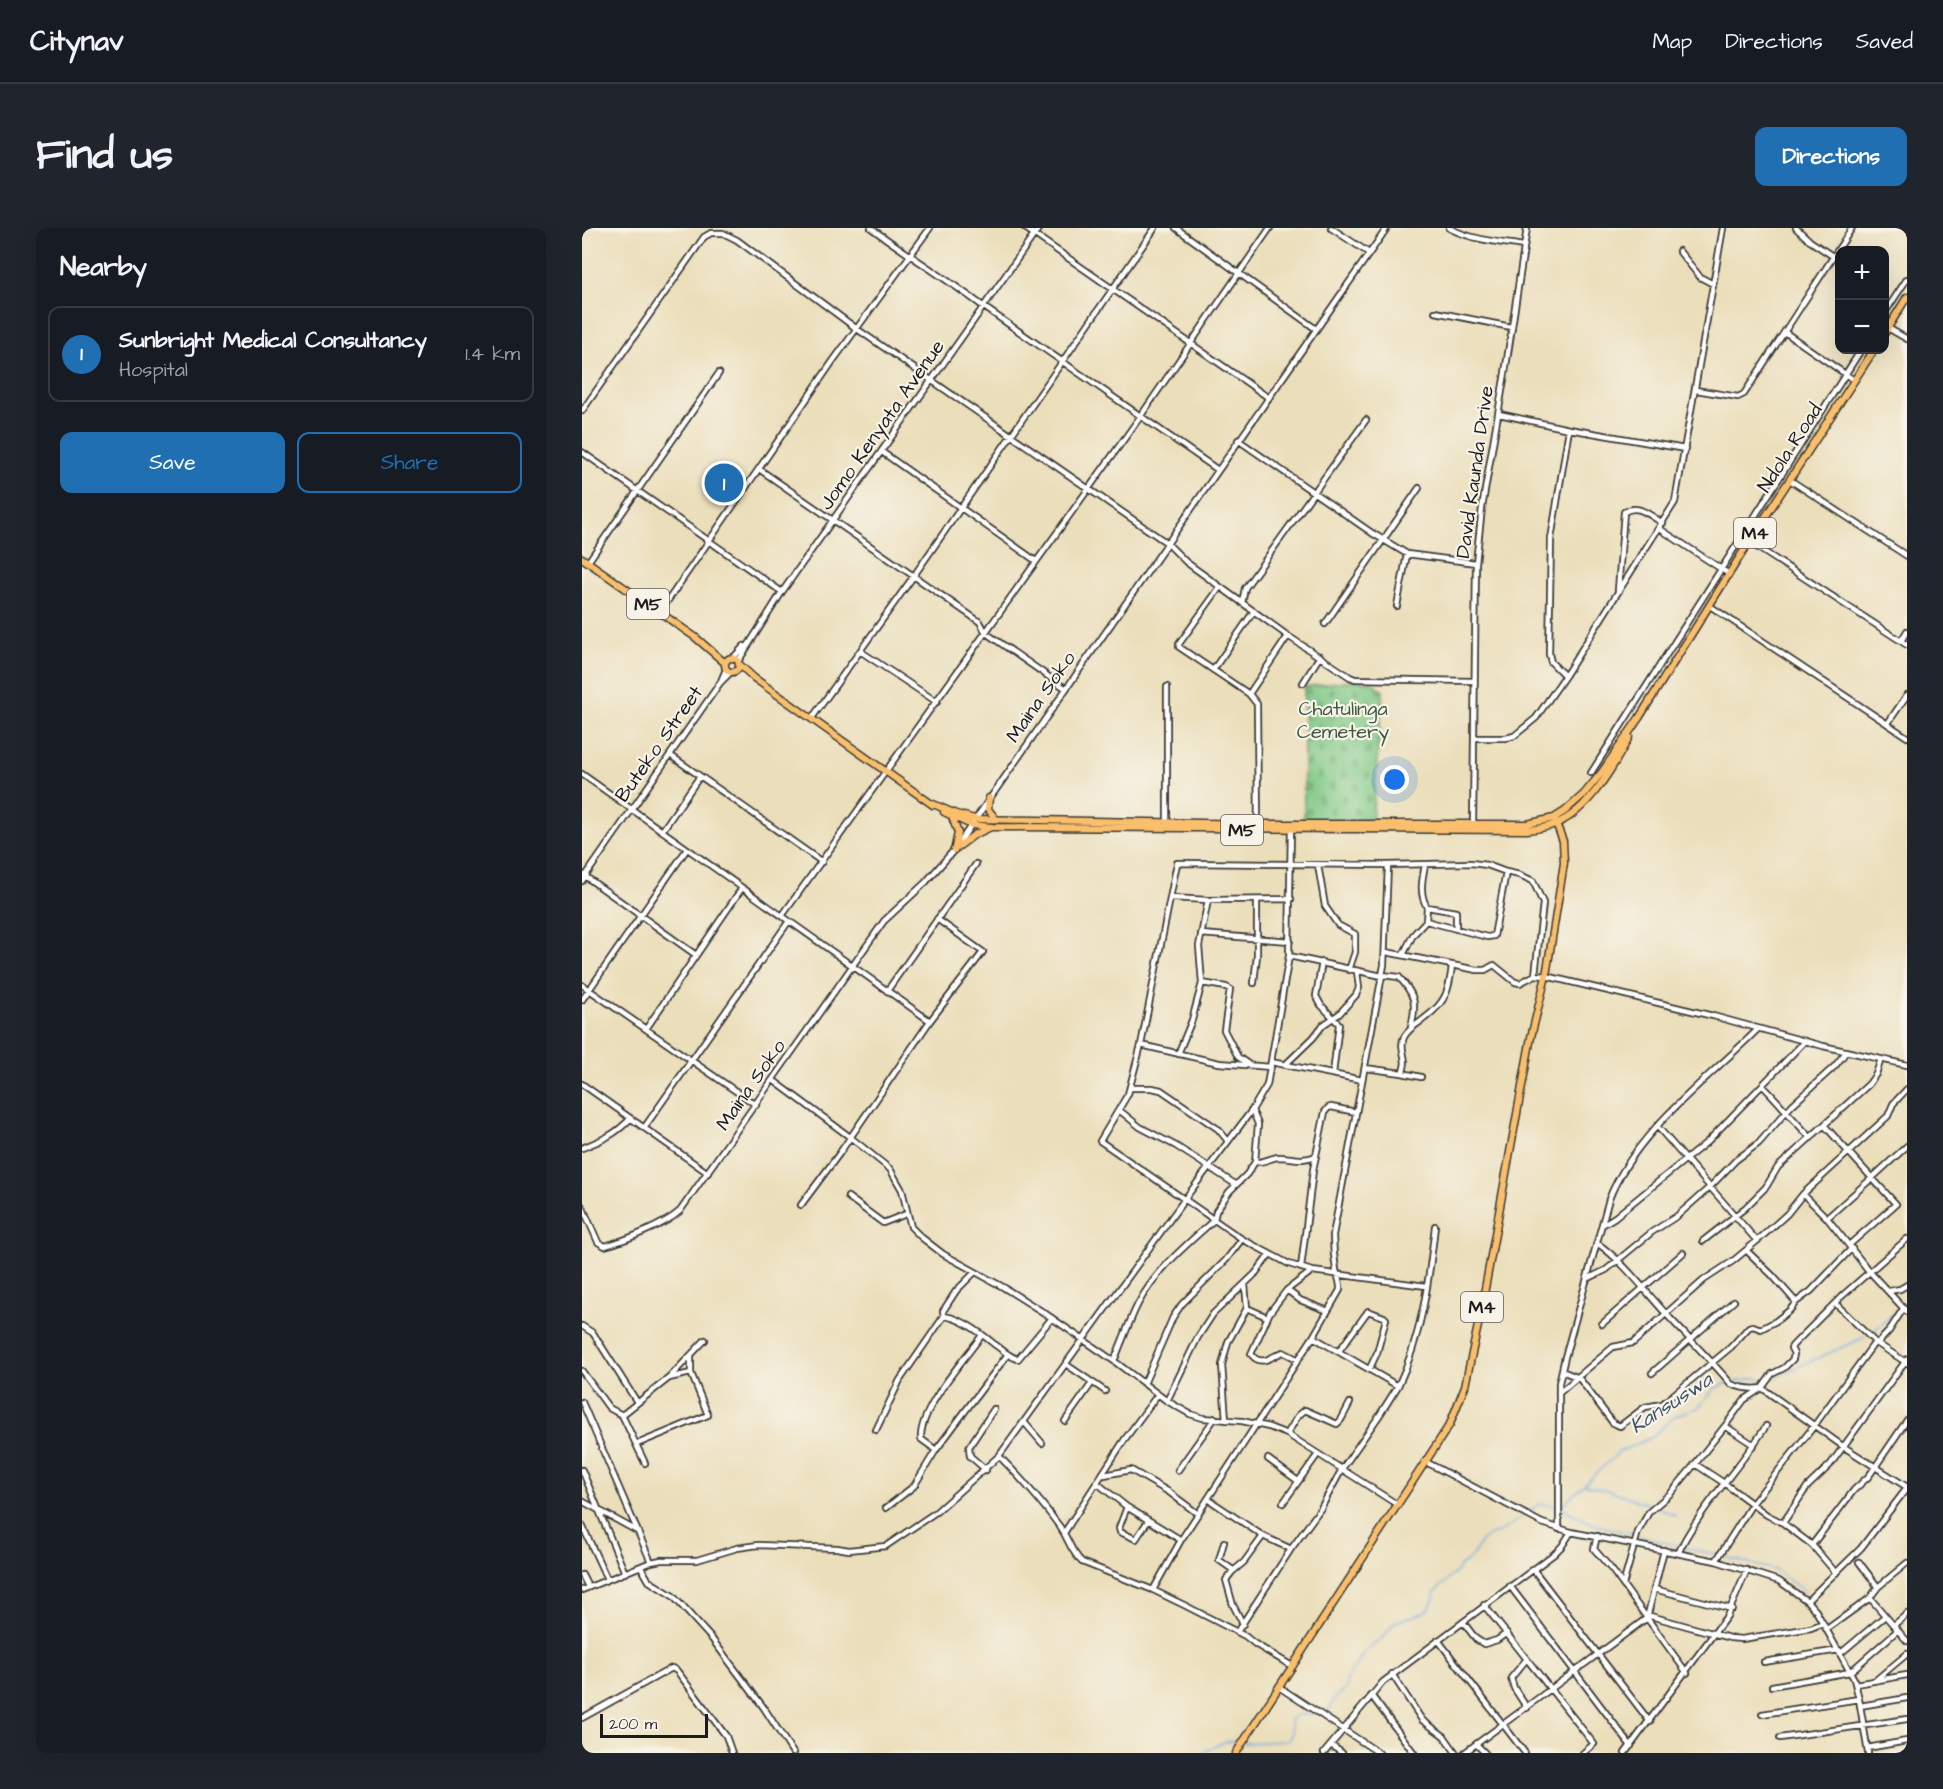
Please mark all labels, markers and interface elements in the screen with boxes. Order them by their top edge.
text: Citynav [30,22,124,61]
text: Map [1652,27,1692,56]
text: Directions [1725,27,1823,56]
text: Saved [1856,27,1913,56]
text: Find us [36,127,173,185]
button: Directions [1755,127,1907,186]
map controls [1835,246,1889,354]
button: + [1835,246,1889,300]
text: Nearby [60,249,147,285]
button: − [1835,300,1889,354]
text: Sunbright Medical Consultancy [119,325,427,356]
street label: Jomo Kenyata Avenue [813,334,952,516]
text: 1 [80,340,83,368]
text: 1.4 km [465,340,520,368]
text: Hospital [119,356,188,384]
street label: David Kaunda Drive [1449,384,1501,560]
street label: Ndola Road [1751,398,1829,498]
button: Save [60,432,285,493]
button: Share [297,432,522,493]
pin: 1 [704,460,744,506]
road number: M4 [1734,518,1776,548]
road number: M5 [627,589,669,619]
street label: Maina Soko [999,646,1083,748]
street label: Buteko Street [608,680,710,808]
park label: Chatulinga Cemetery [1297,695,1389,747]
your location [1380,765,1409,794]
road number: M5 [1221,815,1263,845]
street label: Maina Soko [709,1034,793,1136]
road number: M4 [1461,1292,1503,1322]
water label: Kansuswa [1624,1365,1719,1441]
scale bar [600,1711,708,1738]
text: 200 m [609,1713,657,1735]

